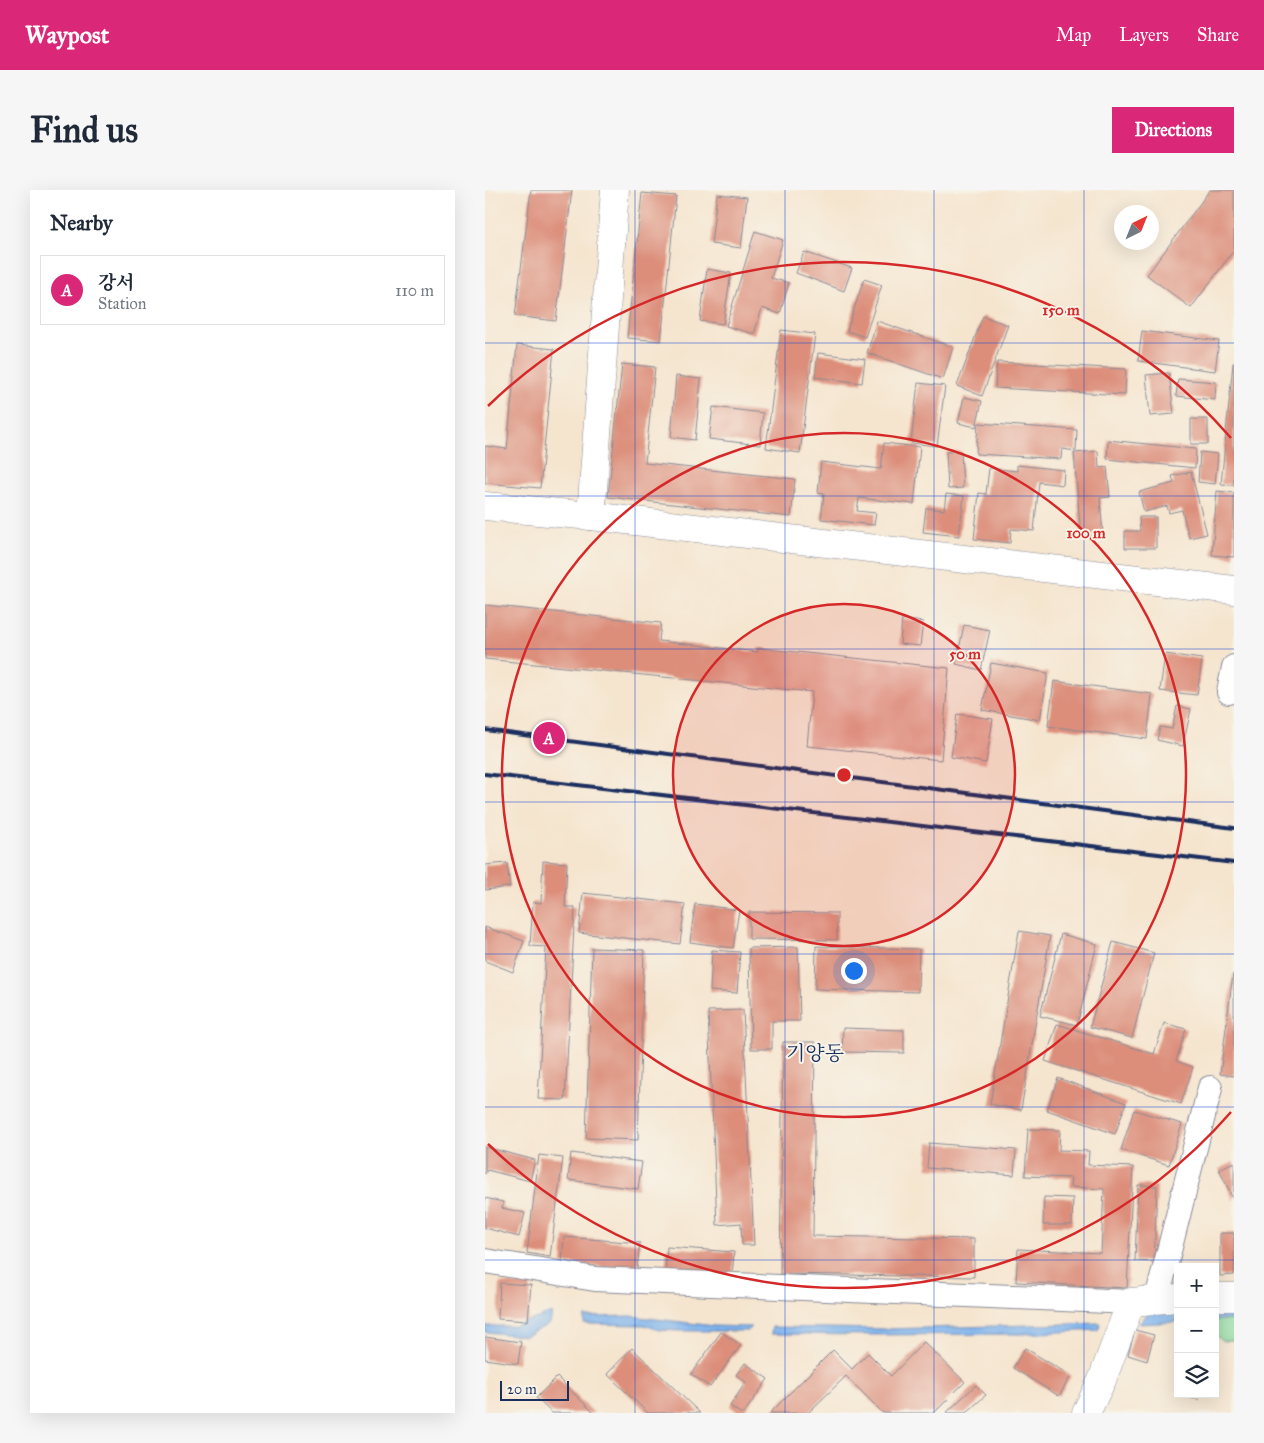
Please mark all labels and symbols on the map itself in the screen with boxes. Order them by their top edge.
north arrow [1114,205,1159,250]
text: 150 m [1042,301,1080,319]
text: 100 m [1066,524,1106,542]
text: 50 m [949,645,981,663]
pin: A [533,719,565,757]
centre of rings [835,766,853,784]
your location [841,958,867,984]
district label: 기양동 [786,1041,844,1065]
scale bar [500,1378,569,1401]

